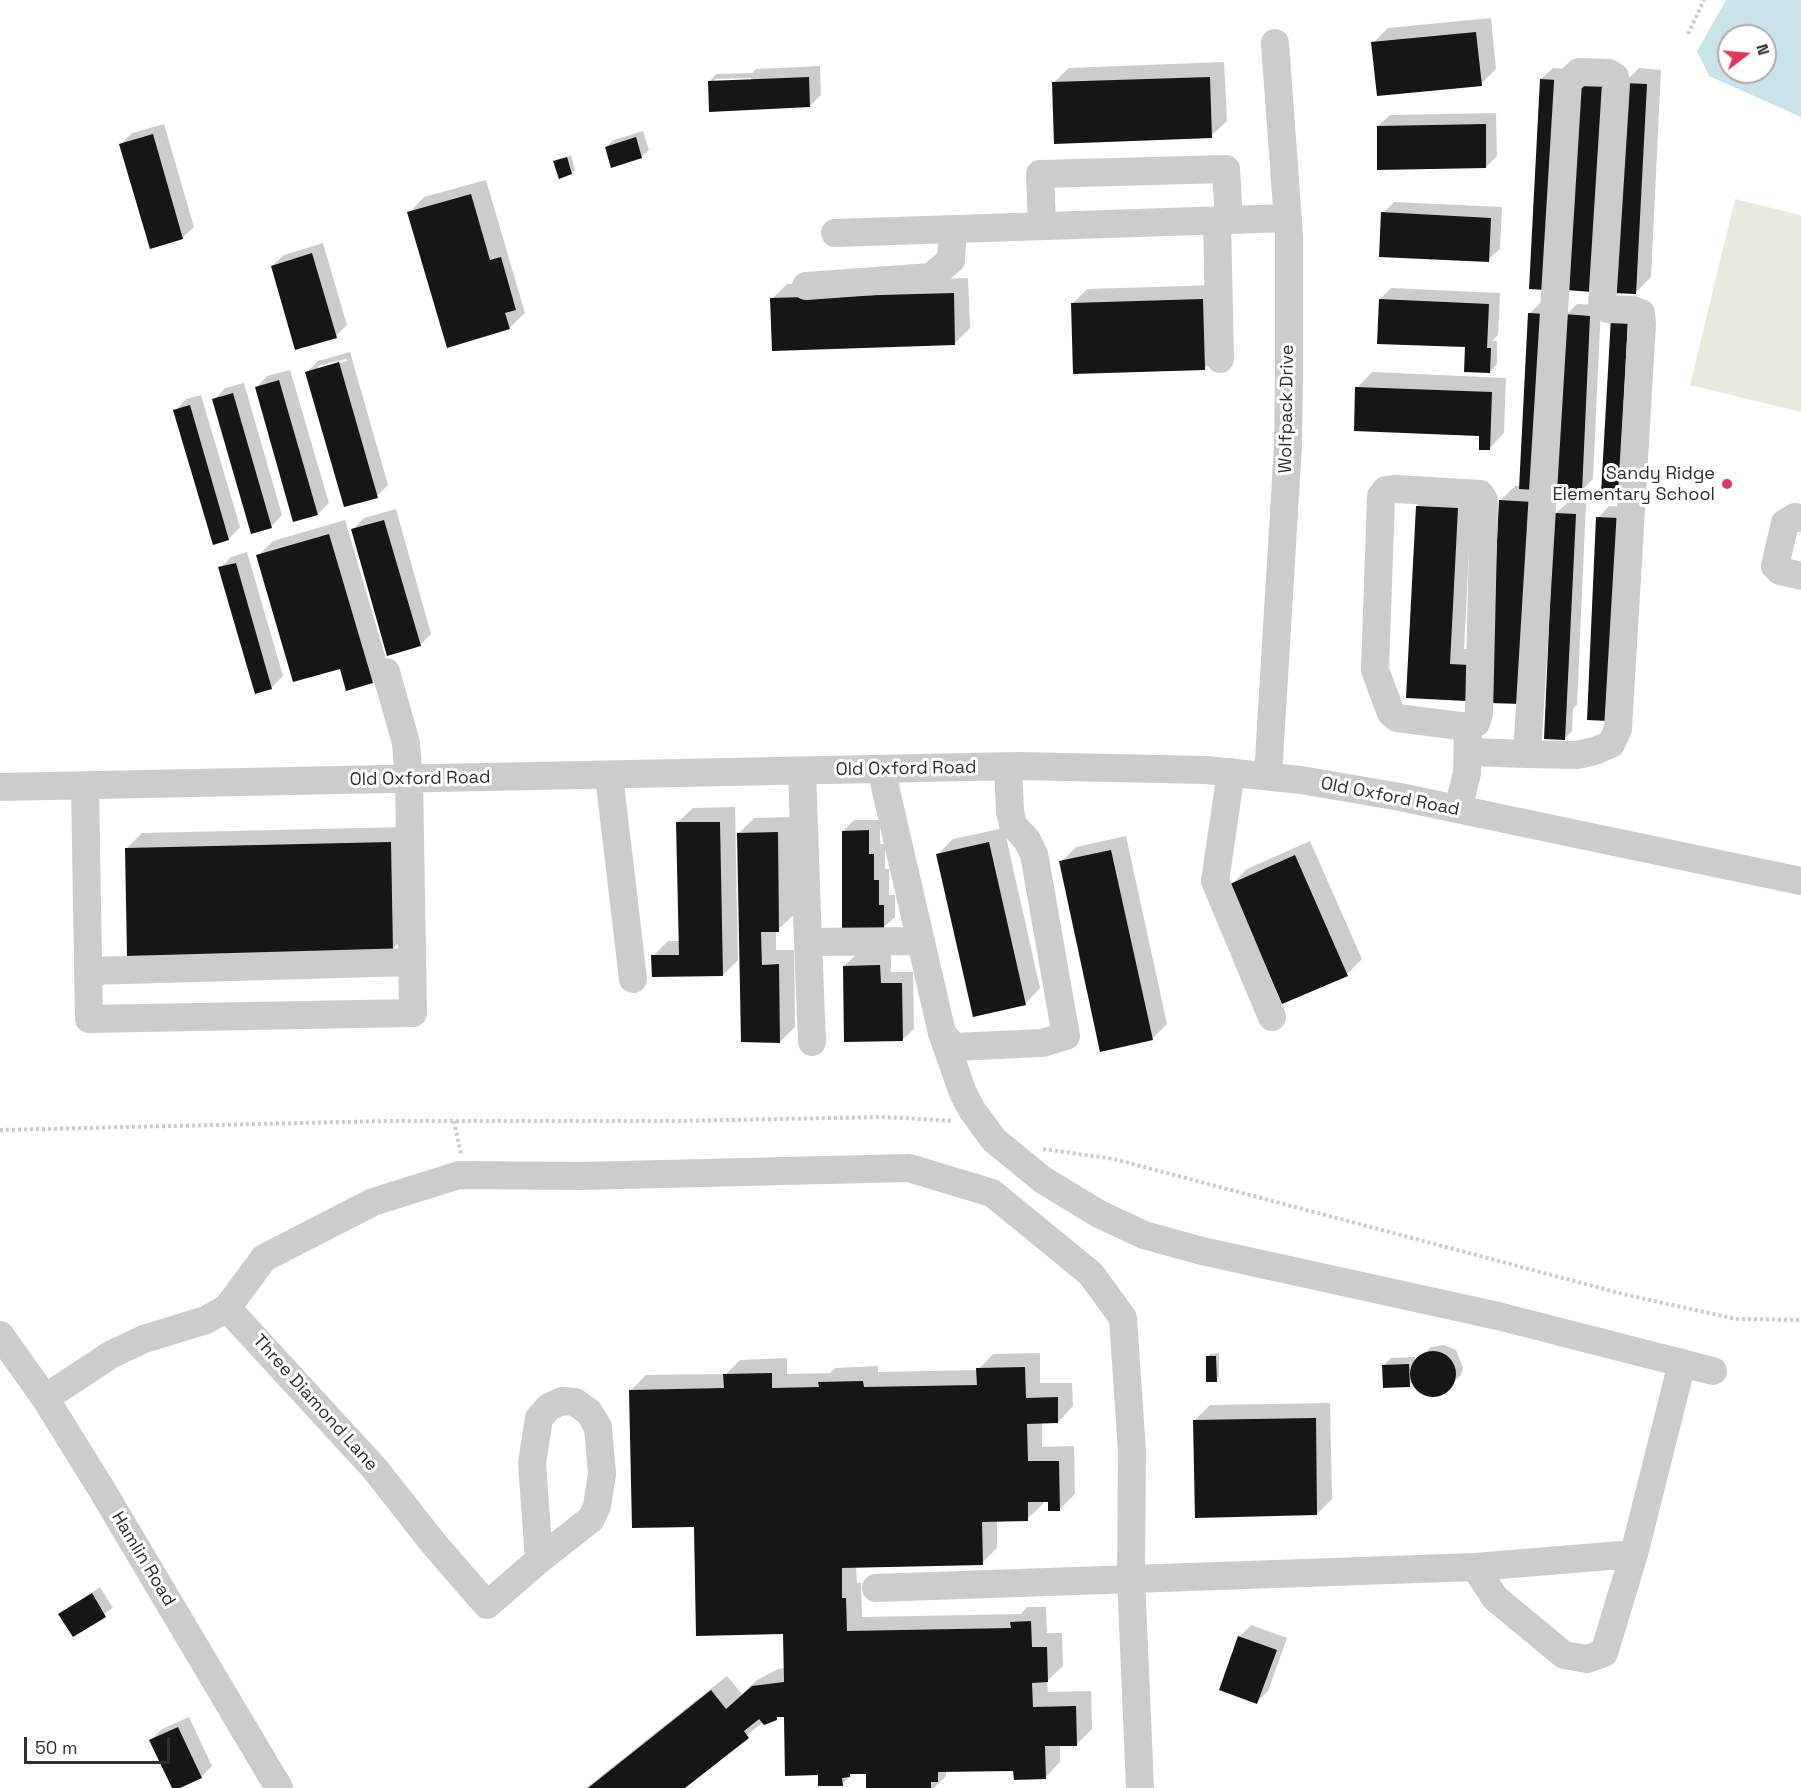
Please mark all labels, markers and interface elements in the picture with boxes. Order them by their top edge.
north arrow [1717,24,1777,84]
text: N [1751,41,1774,57]
street label: Wolfpack Drive [1275,344,1299,474]
place label: Sandy Ridge Elementary School [1552,463,1715,506]
marker: Sandy Ridge Elementary School [1720,477,1734,491]
street label: Old Oxford Road [835,757,977,781]
street label: Old Oxford Road [349,767,491,791]
street label: Old Oxford Road [1319,773,1461,821]
street label: Three Diamond Lane [248,1330,382,1476]
street label: Hamlin Road [106,1508,180,1610]
scale bar [27,1725,172,1763]
text: 50 m [35,1736,77,1759]

